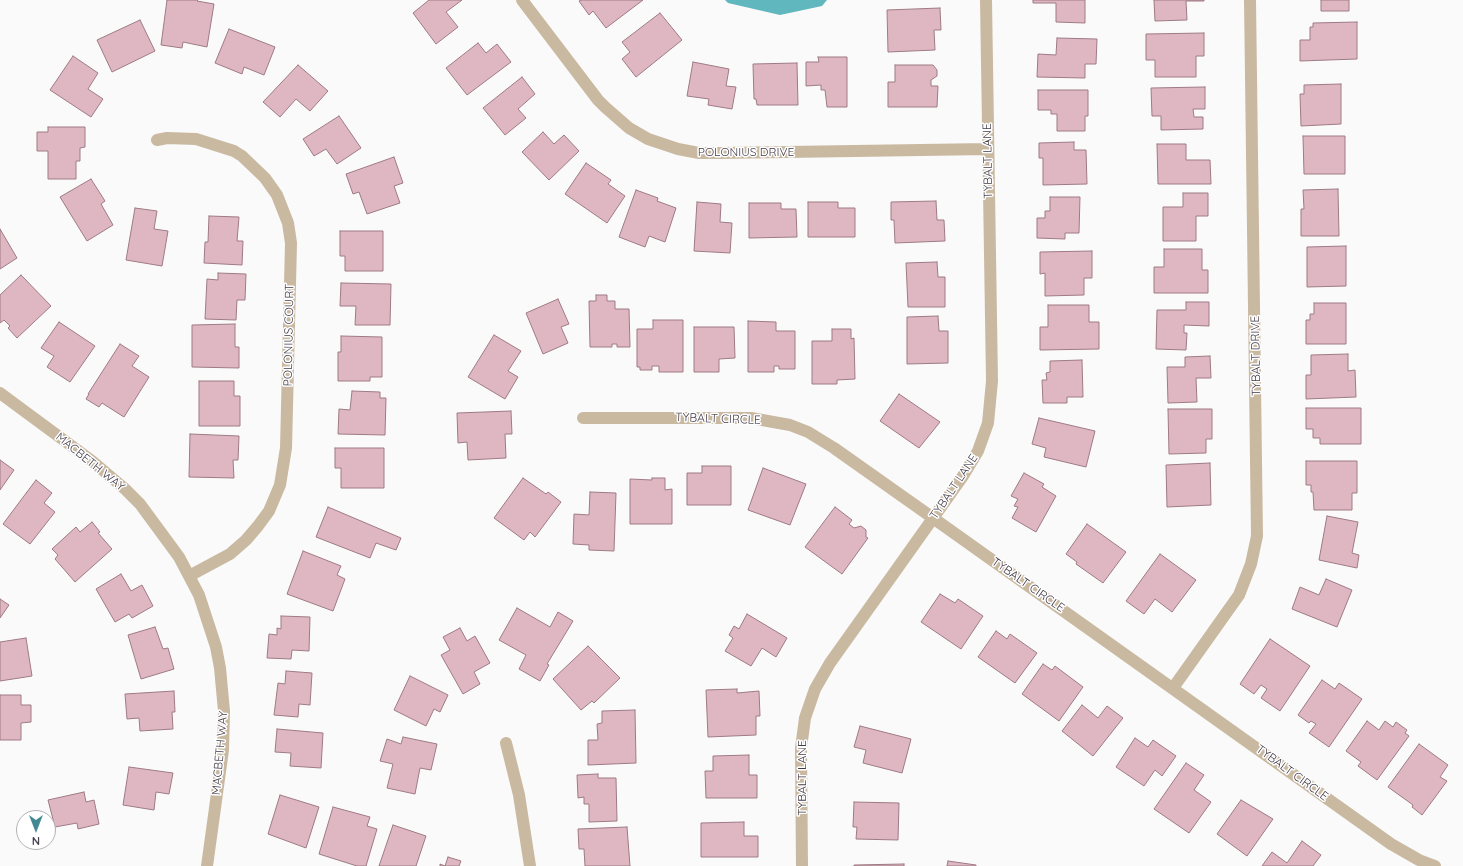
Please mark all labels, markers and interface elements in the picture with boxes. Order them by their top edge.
street label: TYBALT LANE [980,123,996,199]
street label: POLONIUS DRIVE [698,145,794,159]
street label: POLONIUS COURT [281,284,297,386]
street label: TYBALT DRIVE [1248,316,1264,396]
street label: TYBALT CIRCLE [675,410,761,428]
street label: MACBETH WAY [53,430,127,494]
street label: TYBALT LANE [927,452,981,522]
street label: TYBALT CIRCLE [989,555,1067,615]
street label: MACBETH WAY [209,710,231,796]
street label: TYBALT LANE [795,740,809,816]
street label: TYBALT CIRCLE [1253,742,1331,804]
north arrow [16,810,56,850]
text: N [32,834,40,848]

